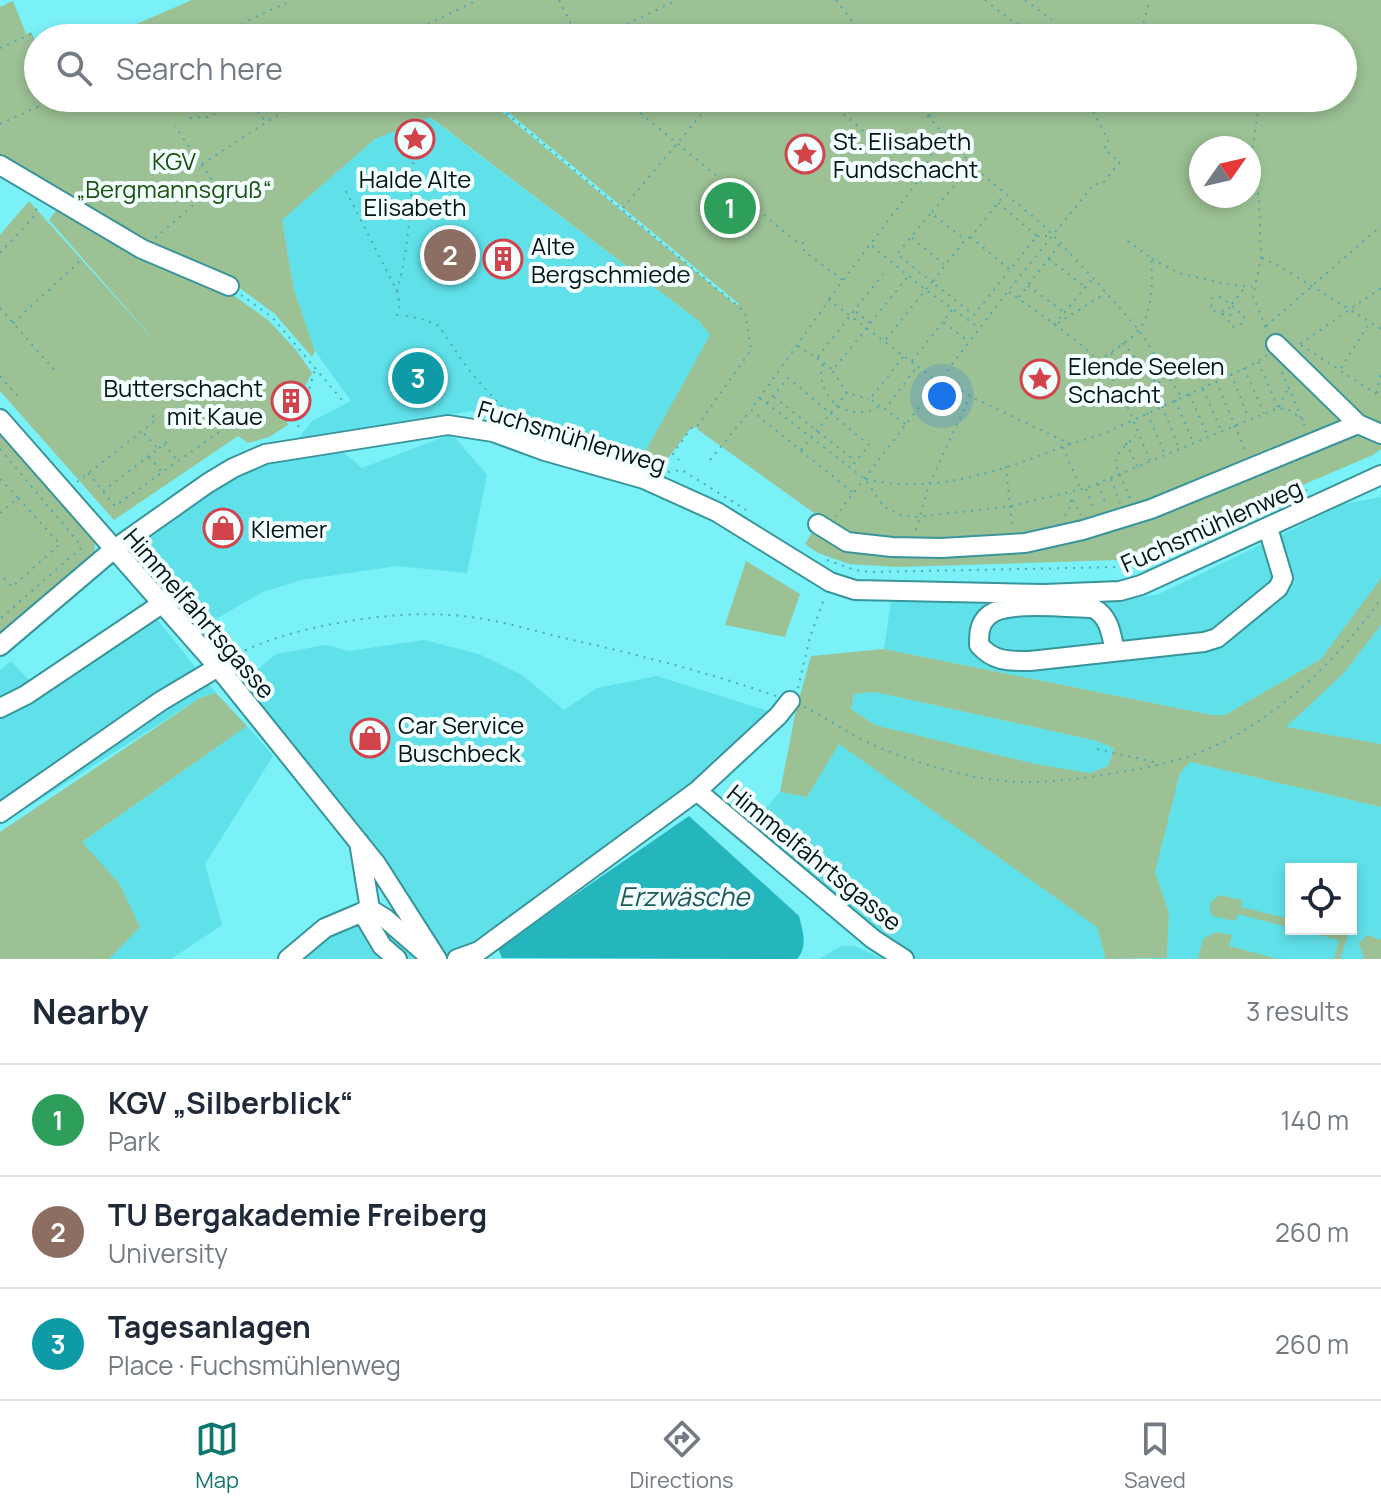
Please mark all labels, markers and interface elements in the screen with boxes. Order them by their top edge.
search box [24,24,1357,112]
icon: search [52,46,96,90]
text: Search here [116,48,283,89]
place icon: Halde Alte Elisabeth [394,118,436,160]
place label: St. Elisabeth Fundschacht [833,124,978,185]
place icon: St. Elisabeth Fundschacht [784,133,826,175]
north arrow [1189,136,1261,208]
park label: KGV „Bergmannsgruß“ [76,144,272,205]
place label: Halde Alte Elisabeth [359,162,471,223]
pin: 1 [704,178,756,238]
pin: 2 [424,225,476,285]
place label: Alte Bergschmiede [531,229,691,290]
building icon: Alte Bergschmiede [482,238,524,280]
pin: 3 [392,348,444,408]
place label: Elende Seelen Schacht [1068,349,1225,410]
place icon: Elende Seelen Schacht [1019,358,1061,400]
place label: Butterschacht mit Kaue [103,371,263,432]
your location [922,376,962,416]
building icon: Butterschacht mit Kaue [270,380,312,422]
street label: Fuchsmühlenweg [474,392,670,480]
street label: Fuchsmühlenweg [1115,470,1307,580]
shop icon: Klemer [202,507,244,549]
place label: Klemer [251,512,328,545]
street label: Himmelfahrtsgasse [117,521,283,705]
place label: Car Service Buschbeck [398,708,524,769]
shop icon: Car Service Buschbeck [349,717,391,759]
street label: Himmelfahrtsgasse [721,776,909,938]
map controls [1285,863,1357,935]
button: locate [1285,863,1357,935]
water label: Erzwäsche [619,878,751,914]
text: Nearby [32,988,148,1034]
text: 3 results [1246,993,1349,1029]
text: KGV „Silberblick“ [108,1082,353,1123]
text: 1 [52,1102,64,1138]
text: 140 m [1280,1102,1349,1138]
text: Park [108,1123,160,1159]
text: TU Bergakademie Freiberg [108,1194,487,1235]
text: 2 [50,1214,66,1250]
text: 260 m [1275,1214,1349,1250]
text: University [108,1235,228,1271]
text: Tagesanlagen [108,1306,311,1347]
text: 3 [50,1326,66,1362]
text: 260 m [1275,1326,1349,1362]
text: Place · Fuchsmühlenweg [108,1347,401,1383]
tab: Map [195,1417,239,1495]
tab: Directions [629,1417,734,1495]
tab: Saved [1124,1417,1186,1495]

